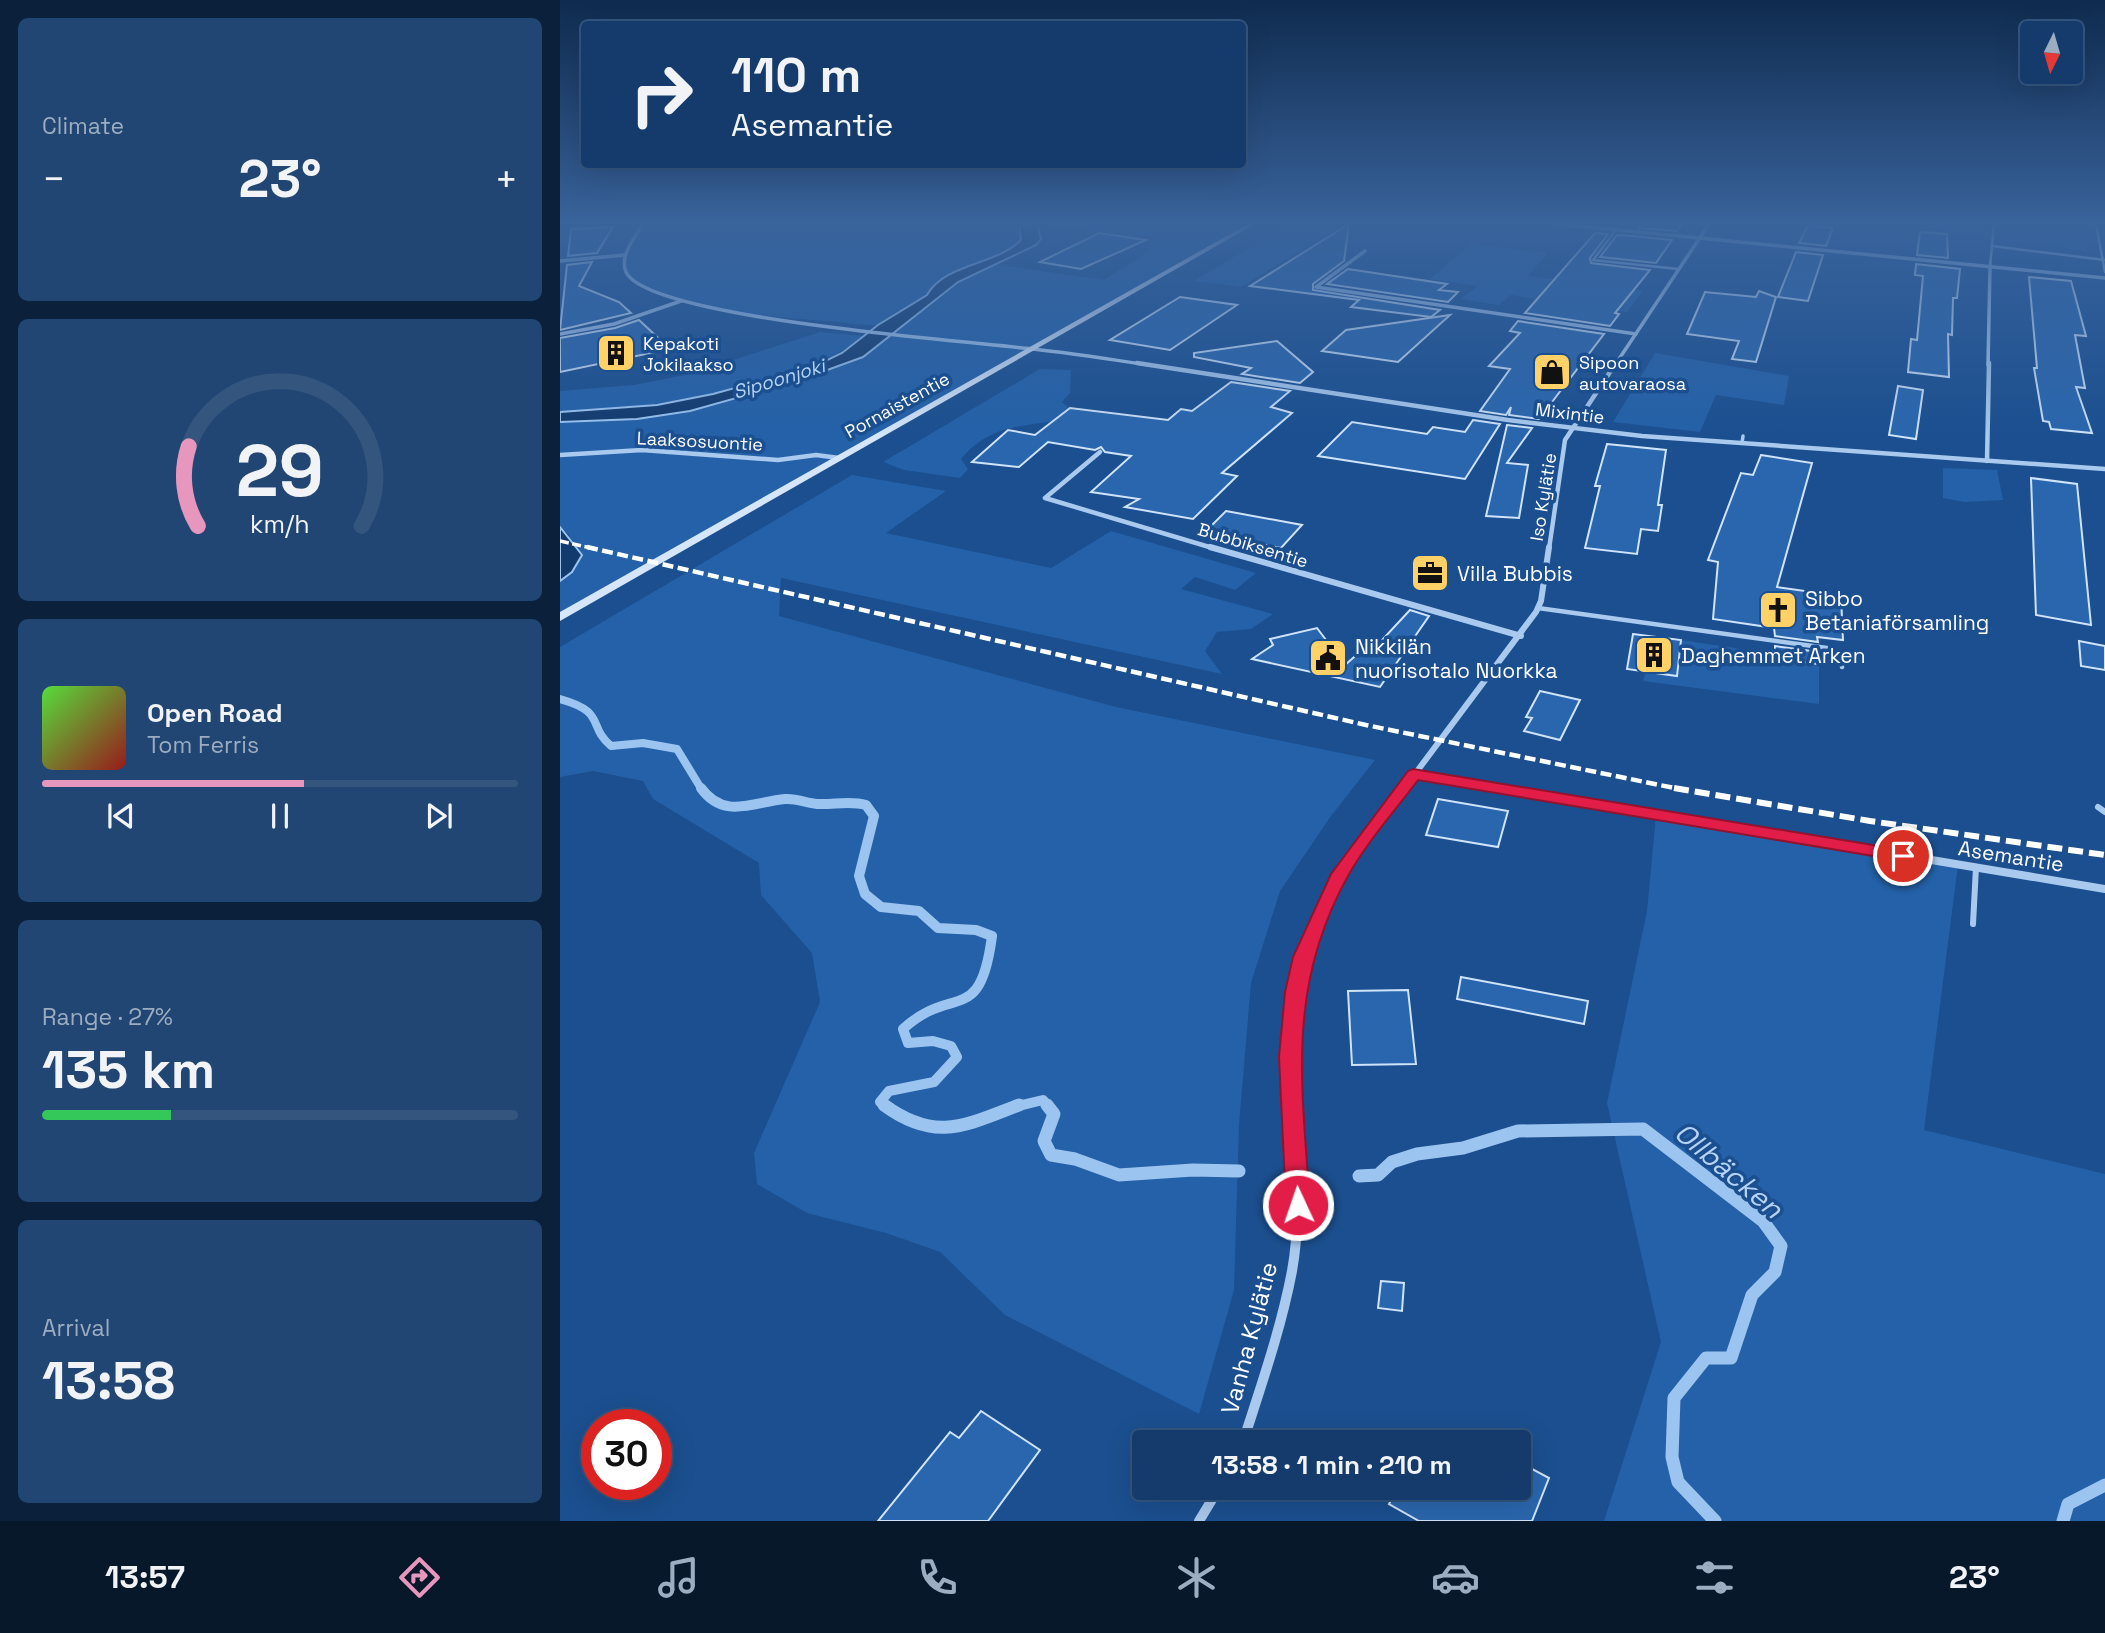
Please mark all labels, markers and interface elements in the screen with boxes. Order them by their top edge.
north arrow [2020,21,2082,84]
map controls [2020,21,2083,84]
text: 110 m [731,44,861,106]
icon: right [616,49,707,140]
text: Asemantie [731,105,894,145]
text: Climate [42,111,124,141]
text: 23° [239,146,322,212]
text: − [42,155,66,203]
text: + [494,155,518,203]
building icon: Kepakoti Jokilaakso [595,332,637,374]
place label: Kepakoti Jokilaakso [643,332,734,376]
shop icon: Sipoon autovaraosa [1531,351,1573,393]
place label: Sipoon autovaraosa [1579,351,1686,395]
water label: Sipoonjoki [730,352,830,405]
street label: Pornaistentie [841,367,953,443]
street label: Mixintie [1534,397,1606,429]
text: 29 [236,424,324,517]
street label: Laaksosuontie [636,426,764,456]
street label: Iso Kylätie [1525,451,1561,543]
text: km/h [250,508,310,540]
street label: Bubbiksentie [1195,517,1311,573]
office icon: Villa Bubbis [1409,552,1451,594]
place label: Villa Bubbis [1457,560,1573,587]
place label: Sibbo Betaniaförsamling [1805,585,1989,636]
church icon: Sibbo Betaniaförsamling [1757,589,1799,631]
place label: Nikkilän nuorisotalo Nuorkka [1355,633,1558,684]
building icon: Daghemmet Arken [1633,634,1675,676]
public building icon: Nikkilän nuorisotalo Nuorkka [1307,637,1349,679]
place label: Daghemmet Arken [1681,642,1866,669]
text: Open Road [147,696,283,730]
text: Tom Ferris [147,730,259,760]
icon: previous [102,797,140,835]
icon: pause [261,797,299,835]
icon: next [420,797,458,835]
pin [1873,826,1933,886]
street label: Asemantie [1956,834,2066,878]
icon: arrive [1884,837,1922,875]
text: Range · 27% [42,1002,173,1032]
text: 135 km [42,1037,215,1103]
water label: Ollbäcken [1667,1114,1791,1226]
position arrow [1261,1168,1335,1242]
street label: Vanha Kylätie [1214,1258,1284,1418]
text: Arrival [42,1313,110,1343]
text: 13:58 [42,1348,175,1414]
speed limit sign: 30 [581,1409,672,1500]
text: 13:58 · 1 min · 210 m [1211,1448,1452,1482]
icon: directions [395,1553,444,1602]
icon: music [654,1553,703,1602]
icon: phone [913,1553,962,1602]
icon: climate [1172,1553,1221,1602]
icon: car [1431,1553,1480,1602]
icon: filters [1690,1553,1739,1602]
text: 13:57 [105,1557,185,1597]
text: 23° [1949,1557,2000,1597]

